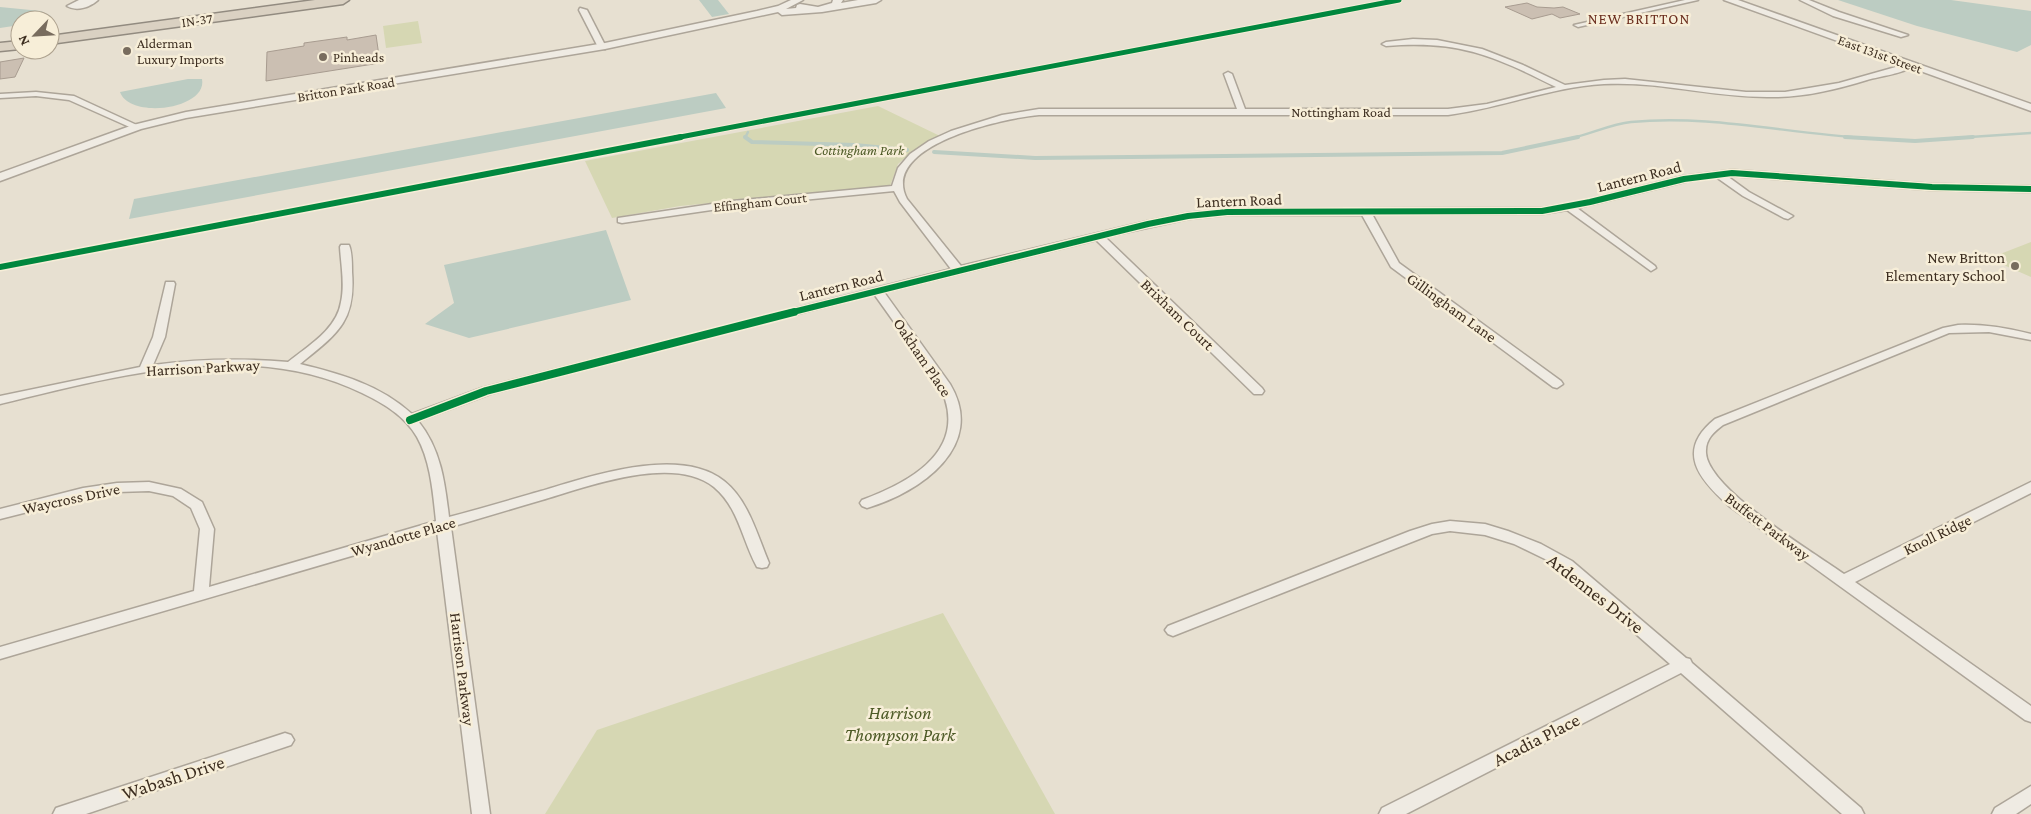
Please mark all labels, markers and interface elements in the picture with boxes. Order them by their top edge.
north arrow [10,10,60,60]
street label: IN-37 [180,10,214,30]
district label: NEW BRITTON [1588,11,1690,27]
street label: East 131st Street [1836,31,1925,77]
text: N [14,32,32,48]
place label: Alderman Luxury Imports [137,35,224,67]
marker: Alderman Luxury Imports [121,45,133,57]
place label: Pinheads [333,49,384,65]
marker: Pinheads [317,51,329,63]
street label: Britton Park Road [296,73,396,105]
street label: Nottingham Road [1291,104,1391,120]
park label: Cottingham Park [814,142,905,158]
street label: Lantern Road [1595,158,1683,195]
street label: Effingham Court [713,189,808,215]
street label: Lantern Road [1196,190,1283,210]
place label: New Britton Elementary School [1885,249,2005,285]
marker: New Britton Elementary School [2009,260,2021,272]
street label: Lantern Road [797,267,885,304]
street label: Gillingham Lane [1403,269,1500,346]
street label: Brixham Court [1138,275,1218,354]
street label: Oakham Place [890,315,955,400]
street label: Harrison Parkway [146,356,261,380]
street label: Waycross Drive [21,480,121,518]
street label: Buffett Parkway [1721,489,1814,565]
street label: Knoll Ridge [1901,511,1974,559]
street label: Wyandotte Place [349,513,458,560]
street label: Ardennes Drive [1543,549,1648,638]
street label: Harrison Parkway [446,612,478,727]
park label: Harrison Thompson Park [845,702,956,745]
street label: Acadia Place [1489,709,1583,770]
street label: Wabash Drive [119,751,227,804]

